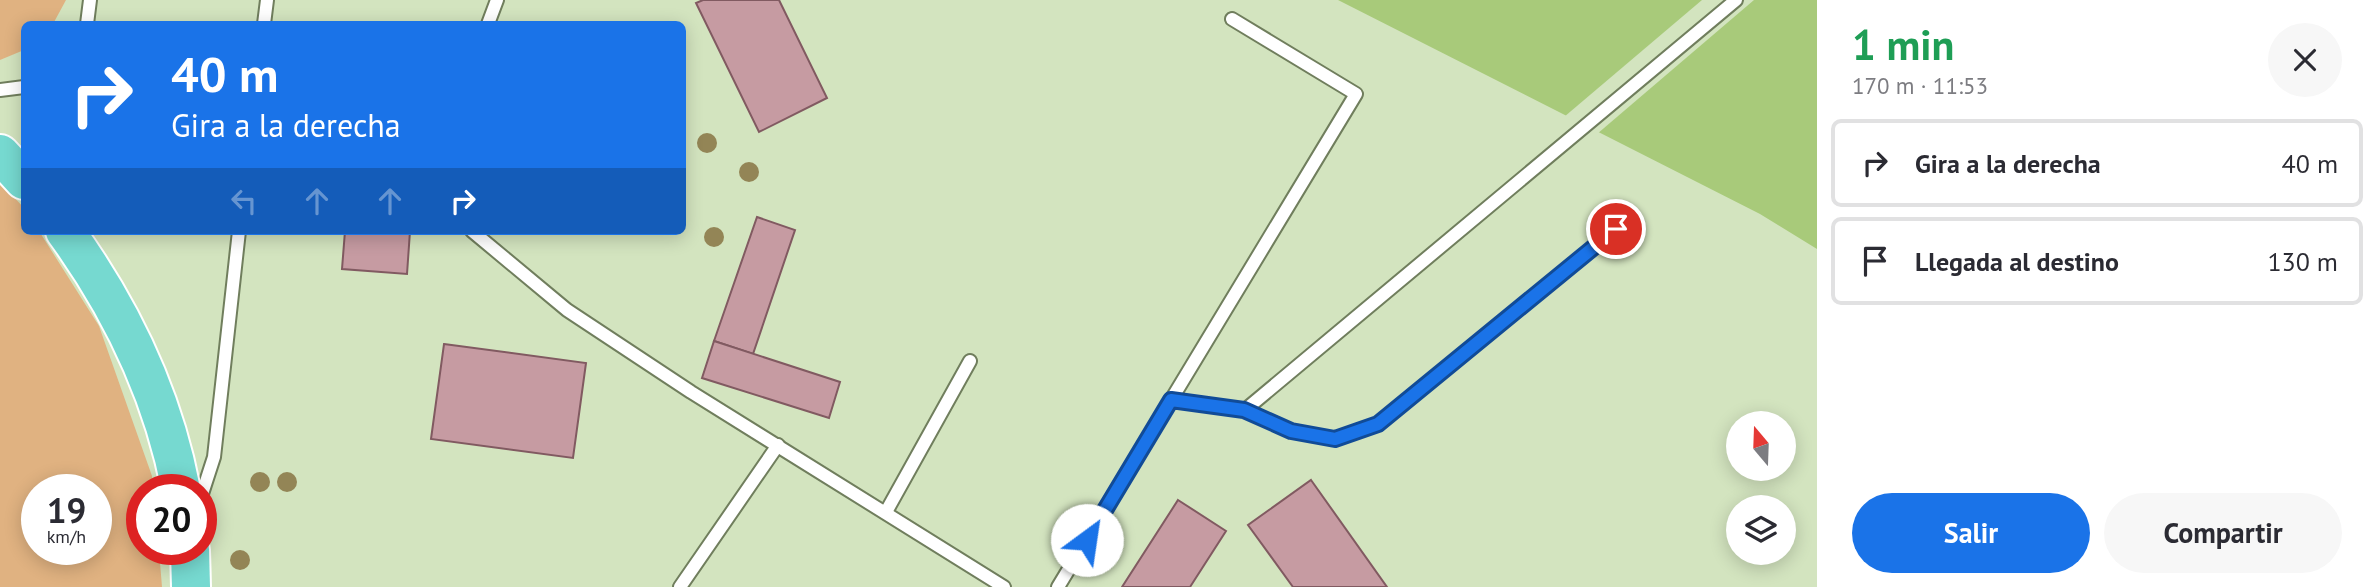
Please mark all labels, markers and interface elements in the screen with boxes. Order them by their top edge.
text: 1 min [1852,17,1954,72]
button: close [2268,23,2342,97]
text: 40 m [171,42,278,106]
icon: right [56,49,147,140]
text: 170 m · 11:53 [1852,71,1988,100]
text: Gira a la derecha [171,104,401,146]
icon: right [1856,144,1894,182]
text: Gira a la derecha [1915,147,2101,180]
text: 40 m [2282,147,2338,180]
icon: left [225,182,263,220]
icon: ahead [298,182,336,220]
icon: ahead [371,182,409,220]
icon: right [444,182,482,220]
pin [1586,199,1646,259]
icon: arrive [1597,210,1635,248]
icon: arrive [1856,242,1894,280]
text: Llegada al destino [1915,245,2119,278]
text: 130 m [2267,245,2338,278]
north arrow [1726,411,1796,481]
map controls [1726,411,1796,565]
speed limit sign: 20 [126,474,217,565]
text: 19 [47,487,86,533]
button: Salir [1852,493,2090,573]
button: Compartir [2104,493,2342,573]
button: layers [1726,495,1796,565]
position arrow [1050,503,1124,577]
text: km/h [47,525,86,548]

